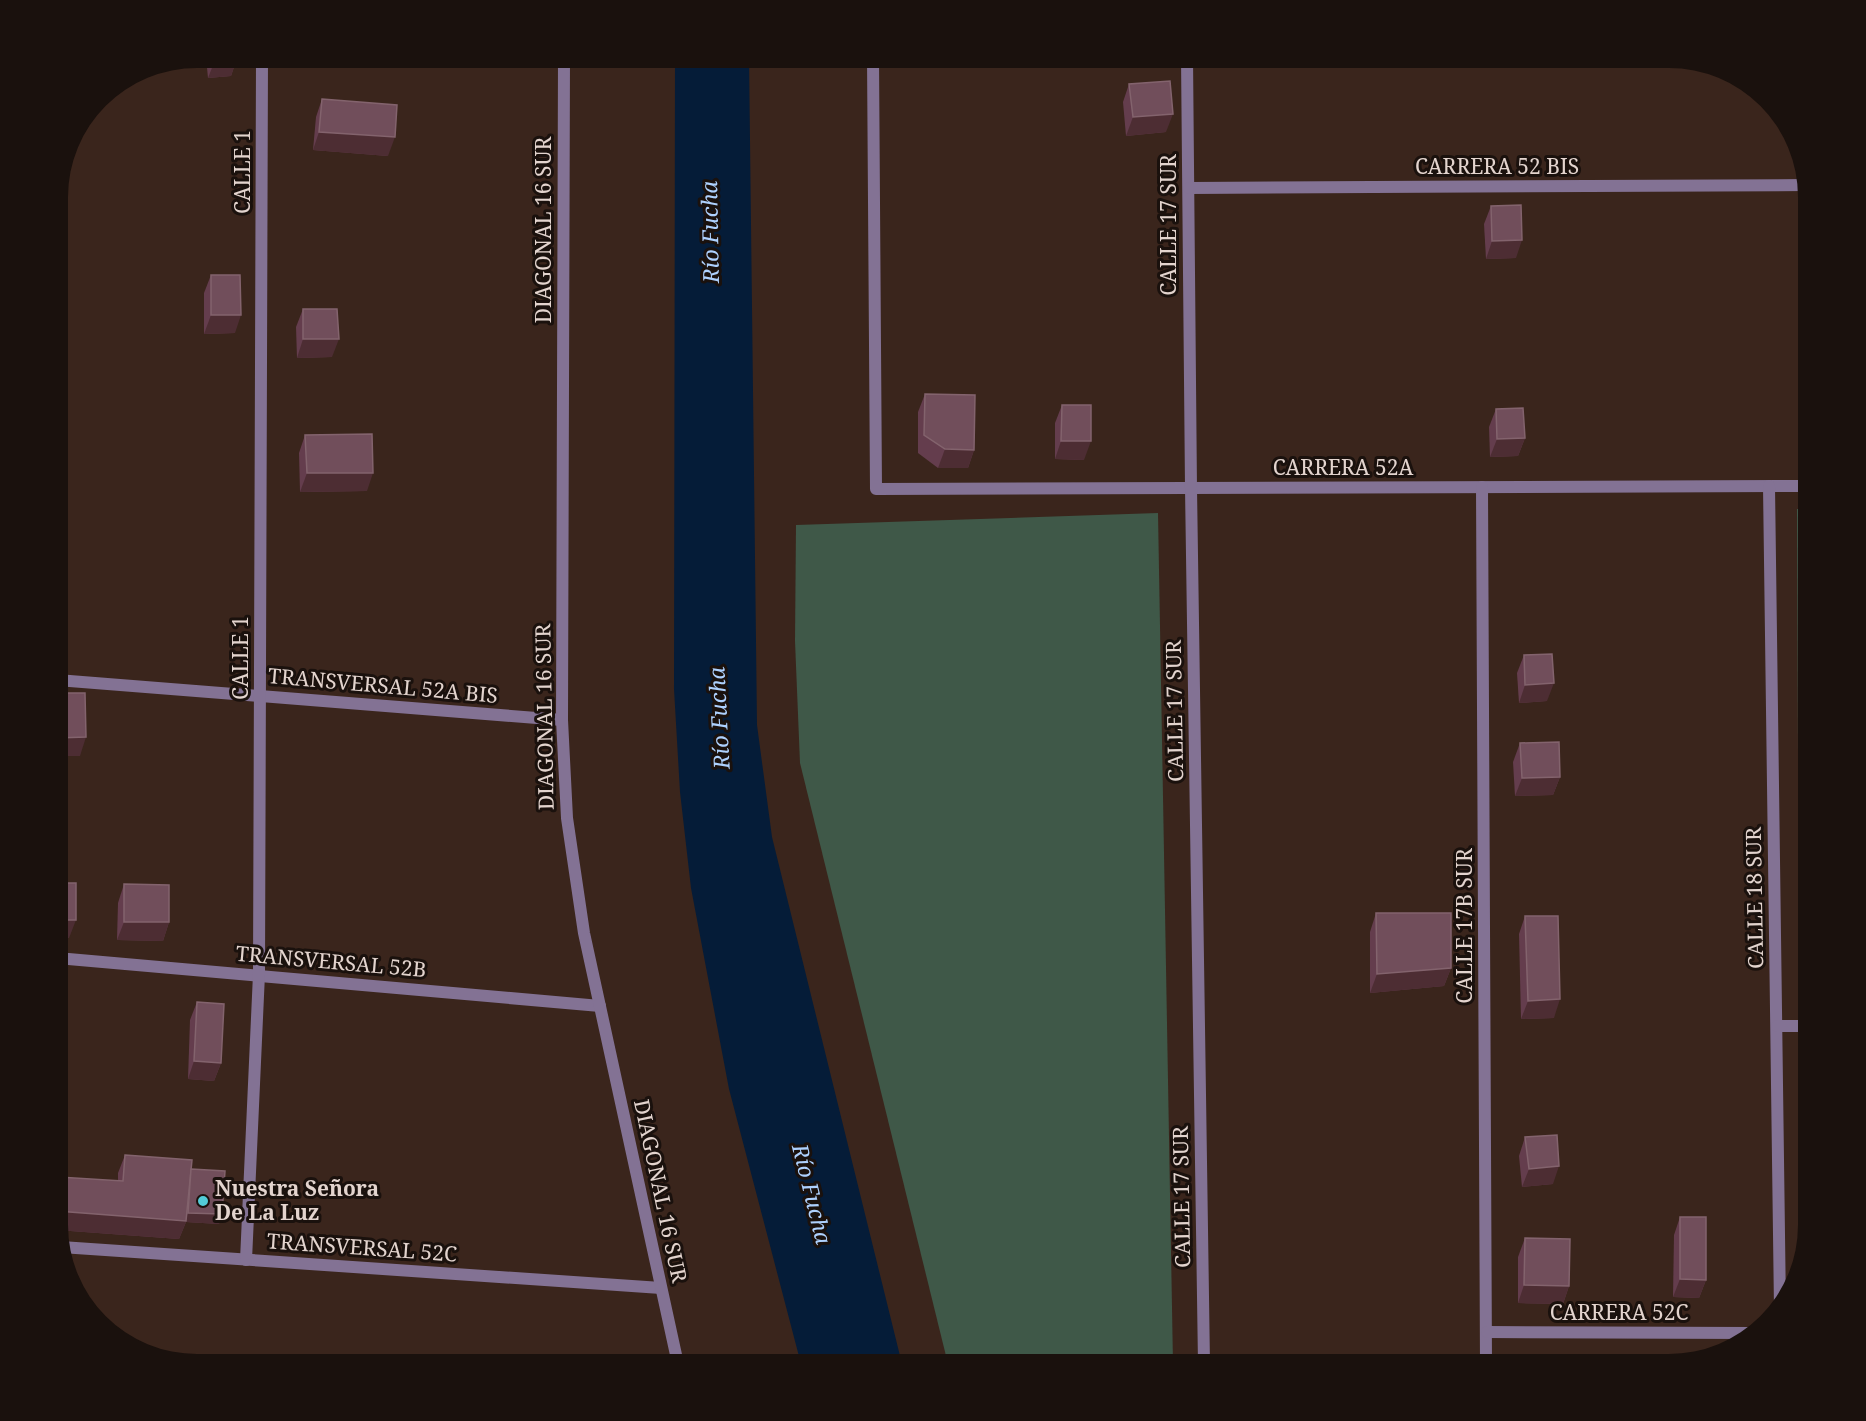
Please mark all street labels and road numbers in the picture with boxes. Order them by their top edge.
street label: CALLE 1 [228,130,256,214]
street label: DIAGONAL 16 SUR [529,137,557,323]
street label: CARRERA 52 BIS [1415,152,1579,180]
street label: CALLE 17 SUR [1154,154,1182,296]
street label: CARRERA 52A [1273,453,1414,481]
street label: CALLE 1 [226,616,254,700]
street label: DIAGONAL 16 SUR [528,623,560,811]
street label: CALLE 17 SUR [1159,640,1189,782]
street label: TRANSVERSAL 52A BIS [267,661,499,709]
street label: CALLE 18 SUR [1739,827,1769,969]
street label: CALLE 17B SUR [1450,848,1478,1004]
street label: TRANSVERSAL 52B [235,939,427,983]
street label: DIAGONAL 16 SUR [628,1097,694,1285]
street label: CALLE 17 SUR [1166,1126,1196,1268]
street label: TRANSVERSAL 52C [266,1226,458,1268]
street label: CARRERA 52C [1550,1298,1688,1326]

